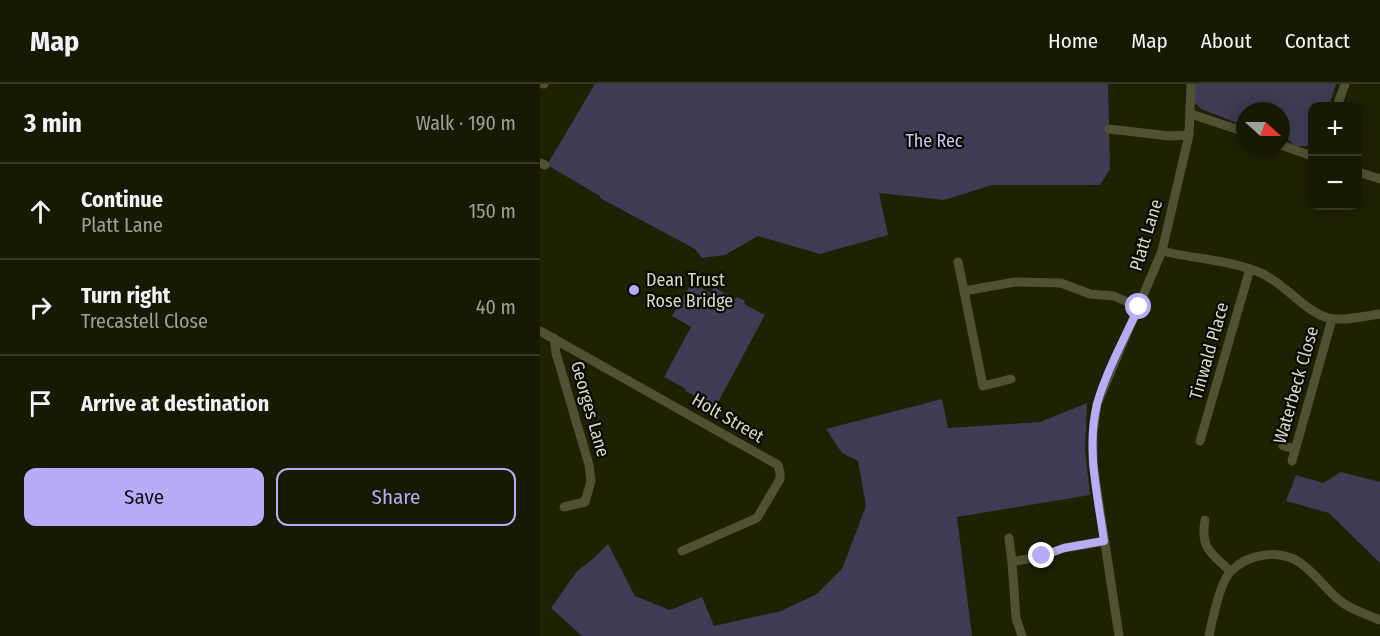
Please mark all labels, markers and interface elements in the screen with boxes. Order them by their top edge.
text: Map [30,25,79,58]
text: Home [1048,28,1098,54]
text: Map [1131,28,1168,54]
text: About [1201,28,1252,54]
text: Contact [1285,28,1350,54]
north arrow [1236,102,1290,156]
map controls [1308,102,1362,210]
button: + [1308,102,1362,156]
text: 3 min [24,108,82,139]
text: Walk · 190 m [416,111,516,135]
park label: The Rec [905,130,963,152]
button: − [1308,156,1362,210]
text: Continue [81,186,163,213]
icon: ahead [24,195,57,228]
street label: Platt Lane [1125,196,1167,273]
text: 150 m [469,199,516,223]
text: Platt Lane [81,213,163,237]
place label: Dean Trust Rose Bridge [646,269,733,312]
text: Turn right [81,282,170,309]
marker: Dean Trust Rose Bridge [627,283,641,297]
icon: right [24,291,57,324]
route start [1125,293,1151,319]
text: 40 m [476,295,516,319]
street label: Tinwald Place [1185,300,1233,402]
text: Trecastell Close [81,309,208,333]
street label: Waterbeck Close [1269,324,1323,446]
street label: Georges Lane [566,359,614,460]
icon: arrive [24,387,57,420]
street label: Holt Street [688,389,768,447]
text: Arrive at destination [81,390,269,417]
button: Save [24,468,264,526]
button: Share [276,468,516,526]
route end [1028,542,1054,568]

